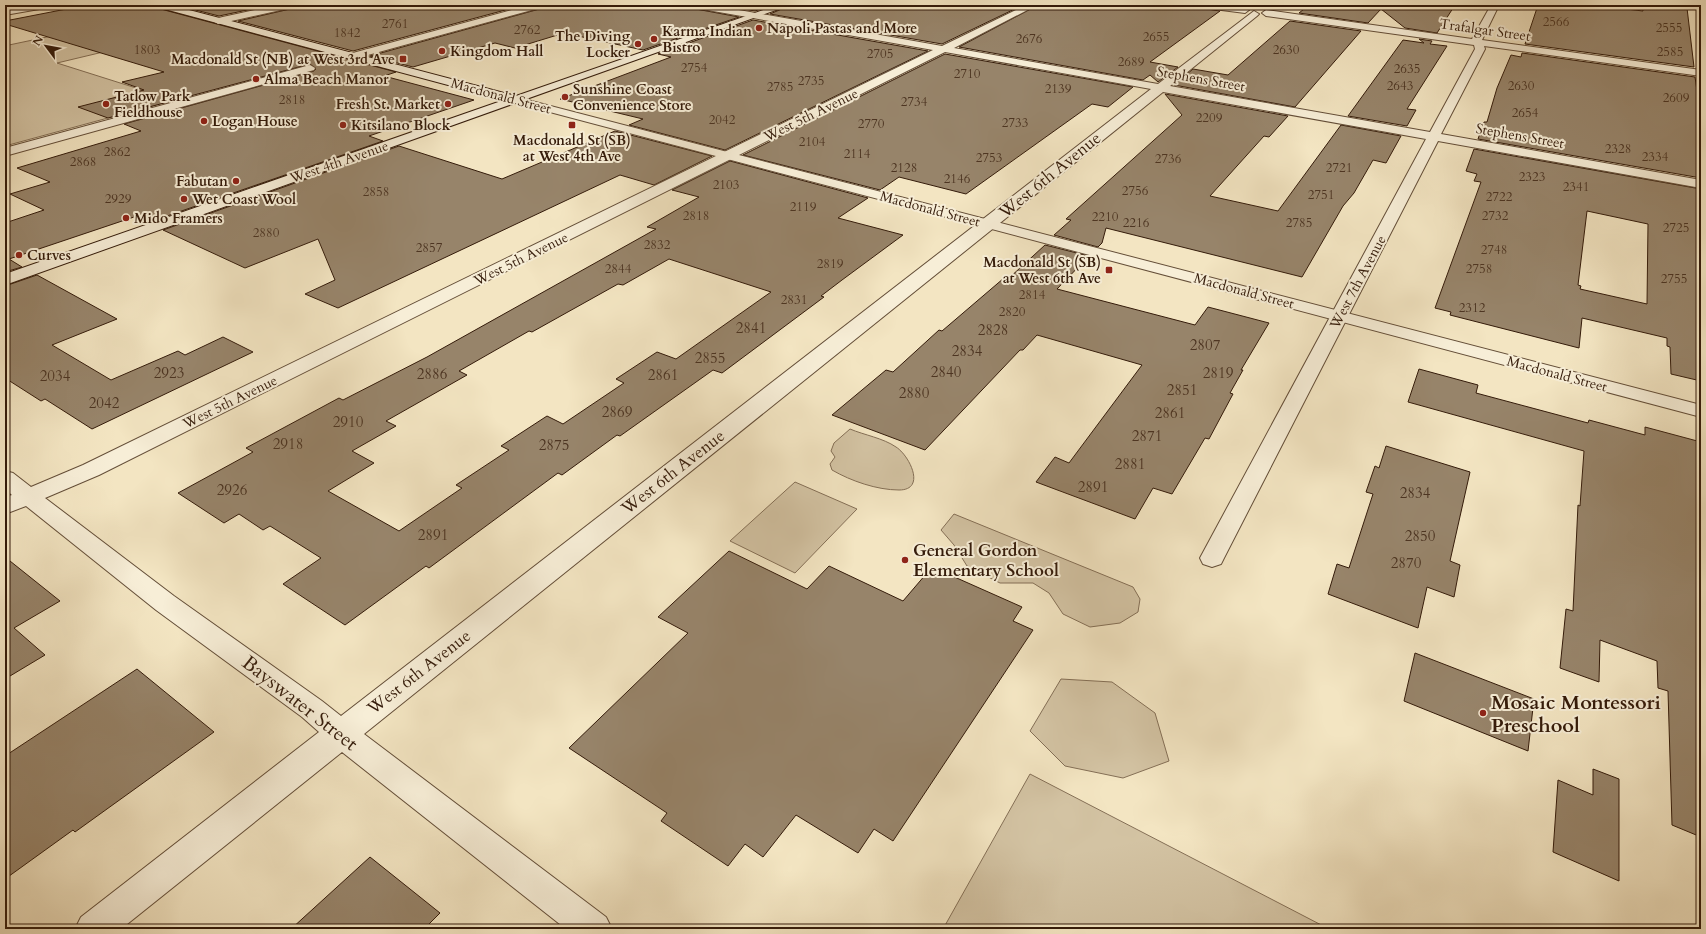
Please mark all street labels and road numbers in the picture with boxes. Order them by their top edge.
street label: Trafalgar Street [1438,14,1532,46]
street label: Stephens Street [1155,62,1247,96]
street label: Macdonald Street [449,73,554,119]
street label: West 5th Avenue [760,84,862,147]
street label: Stephens Street [1474,119,1566,153]
street label: West 6th Avenue [993,127,1106,224]
street label: West 4th Avenue [286,136,391,188]
street label: Macdonald Street [878,186,983,232]
street label: West 5th Avenue [470,228,572,291]
street label: West 7th Avenue [1325,232,1391,333]
street label: Macdonald Street [1192,268,1297,314]
street label: Macdonald Street [1505,351,1610,397]
street label: West 5th Avenue [179,371,281,434]
street label: West 6th Avenue [616,424,729,520]
street label: West 6th Avenue [362,624,475,720]
street label: Bayswater Street [236,649,364,757]

